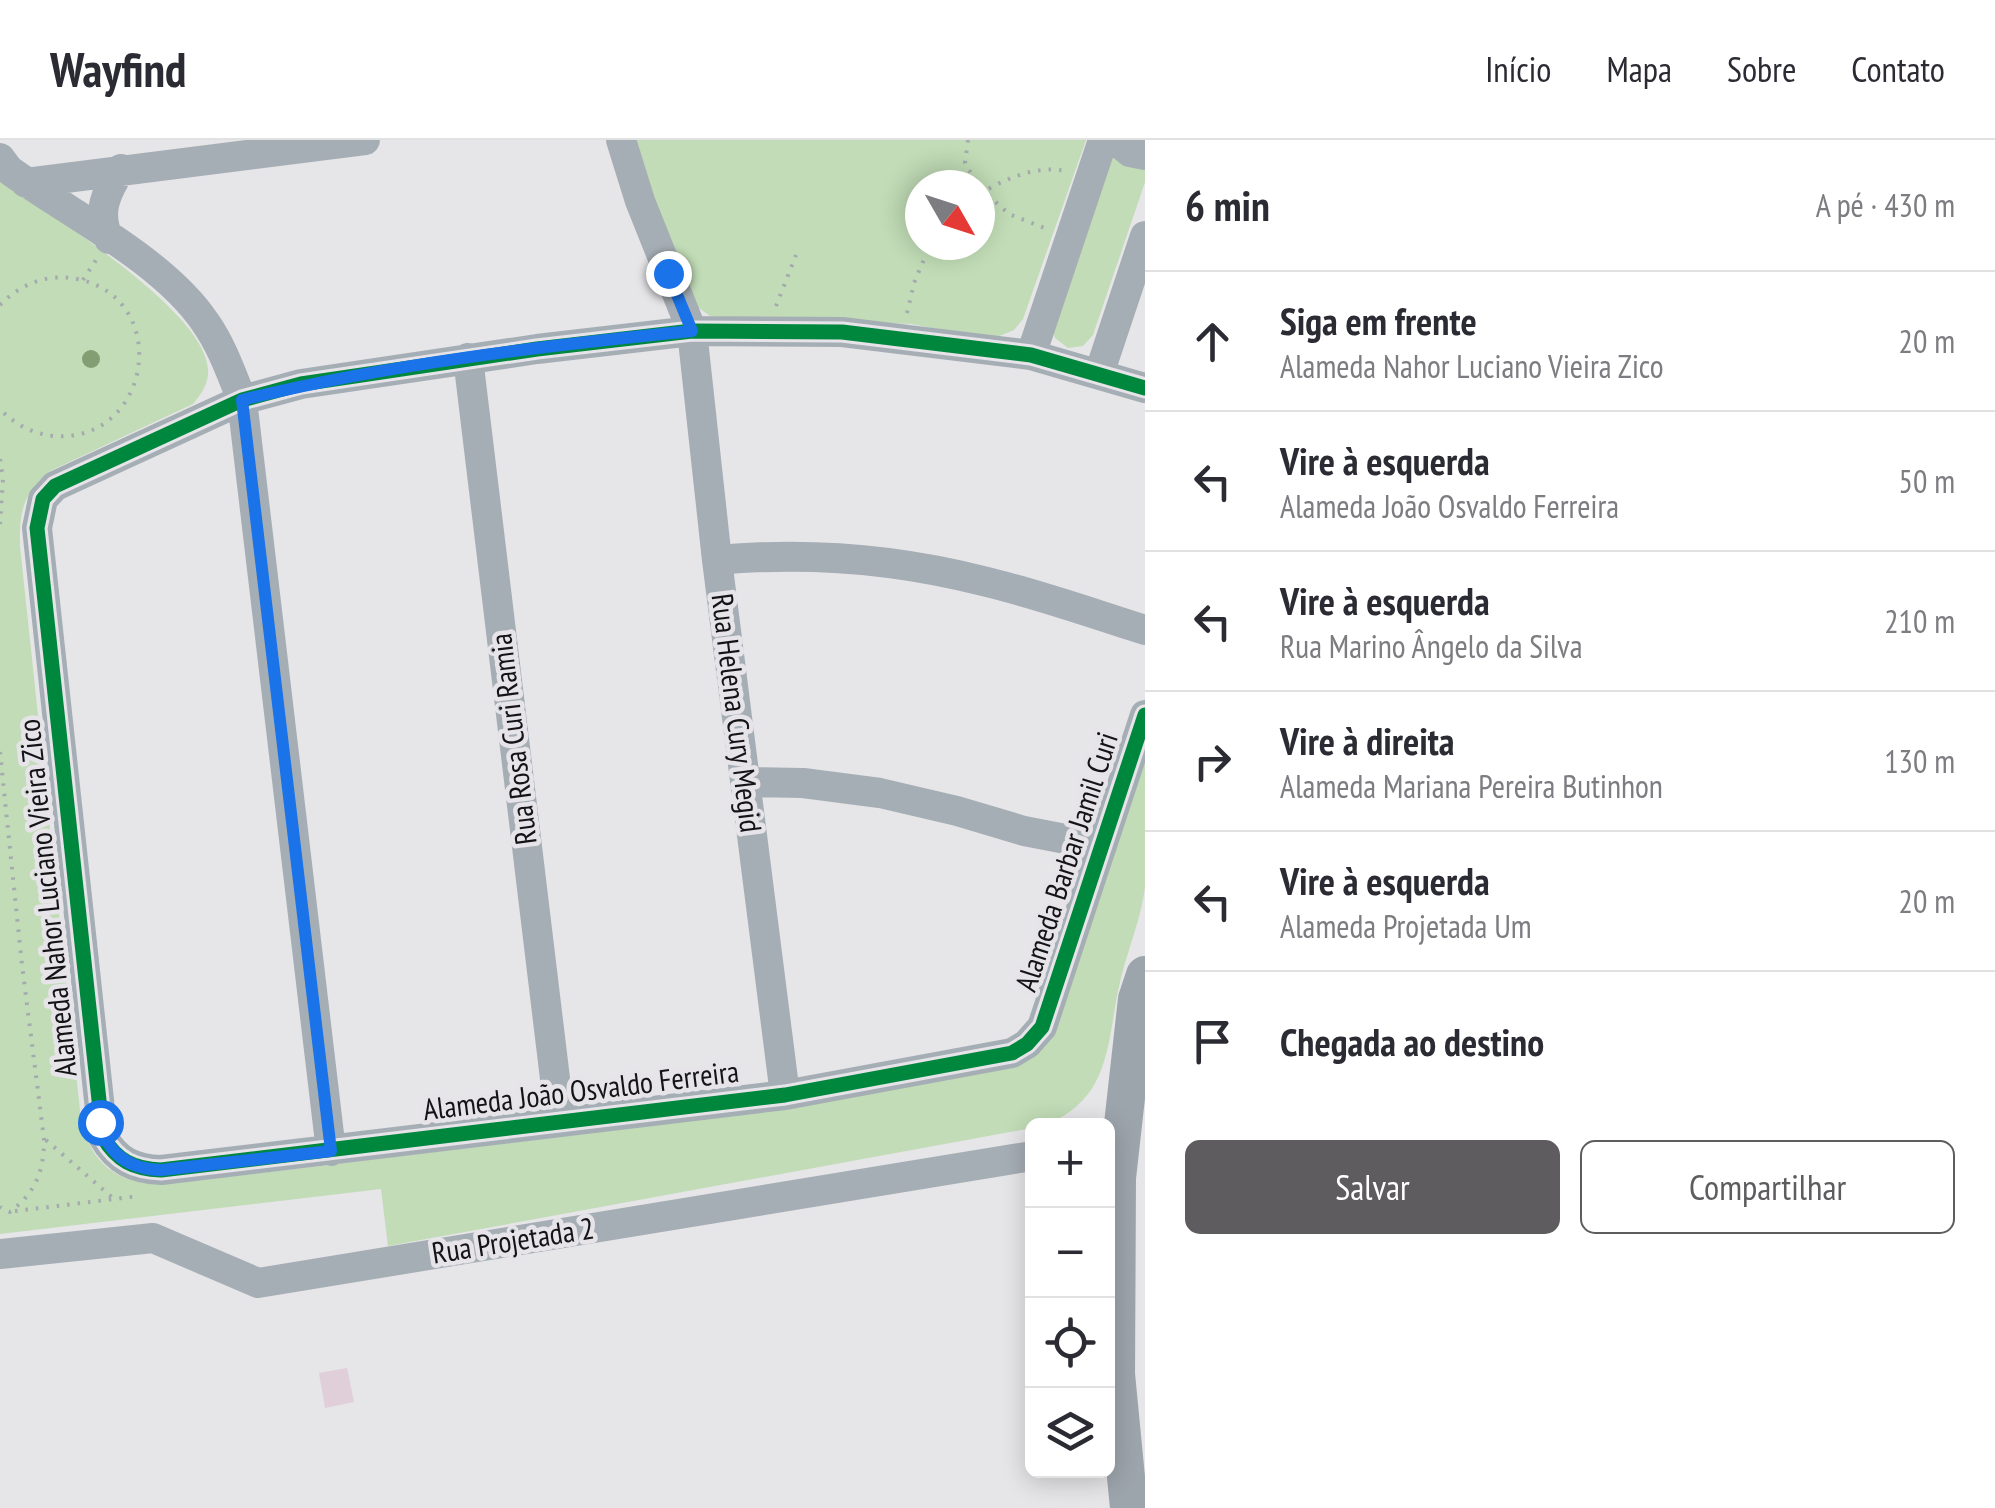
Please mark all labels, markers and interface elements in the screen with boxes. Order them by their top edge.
text: Wayfind [50,38,186,100]
text: Início [1485,46,1551,92]
text: Mapa [1606,46,1672,92]
text: Sobre [1727,46,1796,92]
text: Contato [1851,46,1945,92]
north arrow [905,170,995,260]
text: 6 min [1185,178,1270,233]
text: A pé · 430 m [1816,184,1955,226]
route end [646,251,692,297]
text: Siga em frente [1280,296,1477,345]
icon: ahead [1185,314,1240,369]
text: 20 m [1899,320,1955,362]
text: Alameda Nahor Luciano Vieira Zico [1280,345,1664,387]
text: Vire à esquerda [1280,436,1490,485]
icon: left [1185,454,1240,509]
text: 50 m [1899,460,1955,502]
text: Alameda João Osvaldo Ferreira [1280,485,1619,527]
text: Vire à esquerda [1280,576,1490,625]
street label: Rua Helena Cury Megid [703,591,771,834]
icon: left [1185,594,1240,649]
text: 210 m [1884,600,1955,642]
text: Rua Marino Ângelo da Silva [1280,625,1583,667]
street label: Rua Rosa Curi Ramia [480,631,545,847]
text: Vire à direita [1280,716,1455,765]
street label: Alameda Nahor Luciano Vieira Zico [8,717,85,1079]
street label: Alameda Barbar Jamil Curi [1005,727,1126,996]
icon: right [1185,734,1240,789]
text: 130 m [1884,740,1955,782]
text: Alameda Mariana Pereira Butinhon [1280,765,1663,807]
text: Vire à esquerda [1280,856,1490,905]
icon: left [1185,874,1240,929]
text: 20 m [1899,880,1955,922]
text: Alameda Projetada Um [1280,905,1532,947]
icon: arrive [1185,1014,1240,1069]
text: Chegada ao destino [1280,1017,1544,1066]
street label: Alameda João Osvaldo Ferreira [421,1051,741,1128]
route start [78,1100,124,1146]
map controls [1025,1118,1115,1478]
button: + [1025,1118,1115,1208]
button: Salvar [1185,1140,1560,1234]
button: Compartilhar [1580,1140,1955,1234]
street label: Rua Projetada 2 [429,1207,597,1272]
button: − [1025,1208,1115,1298]
button: locate [1025,1298,1115,1388]
button: layers [1025,1388,1115,1478]

